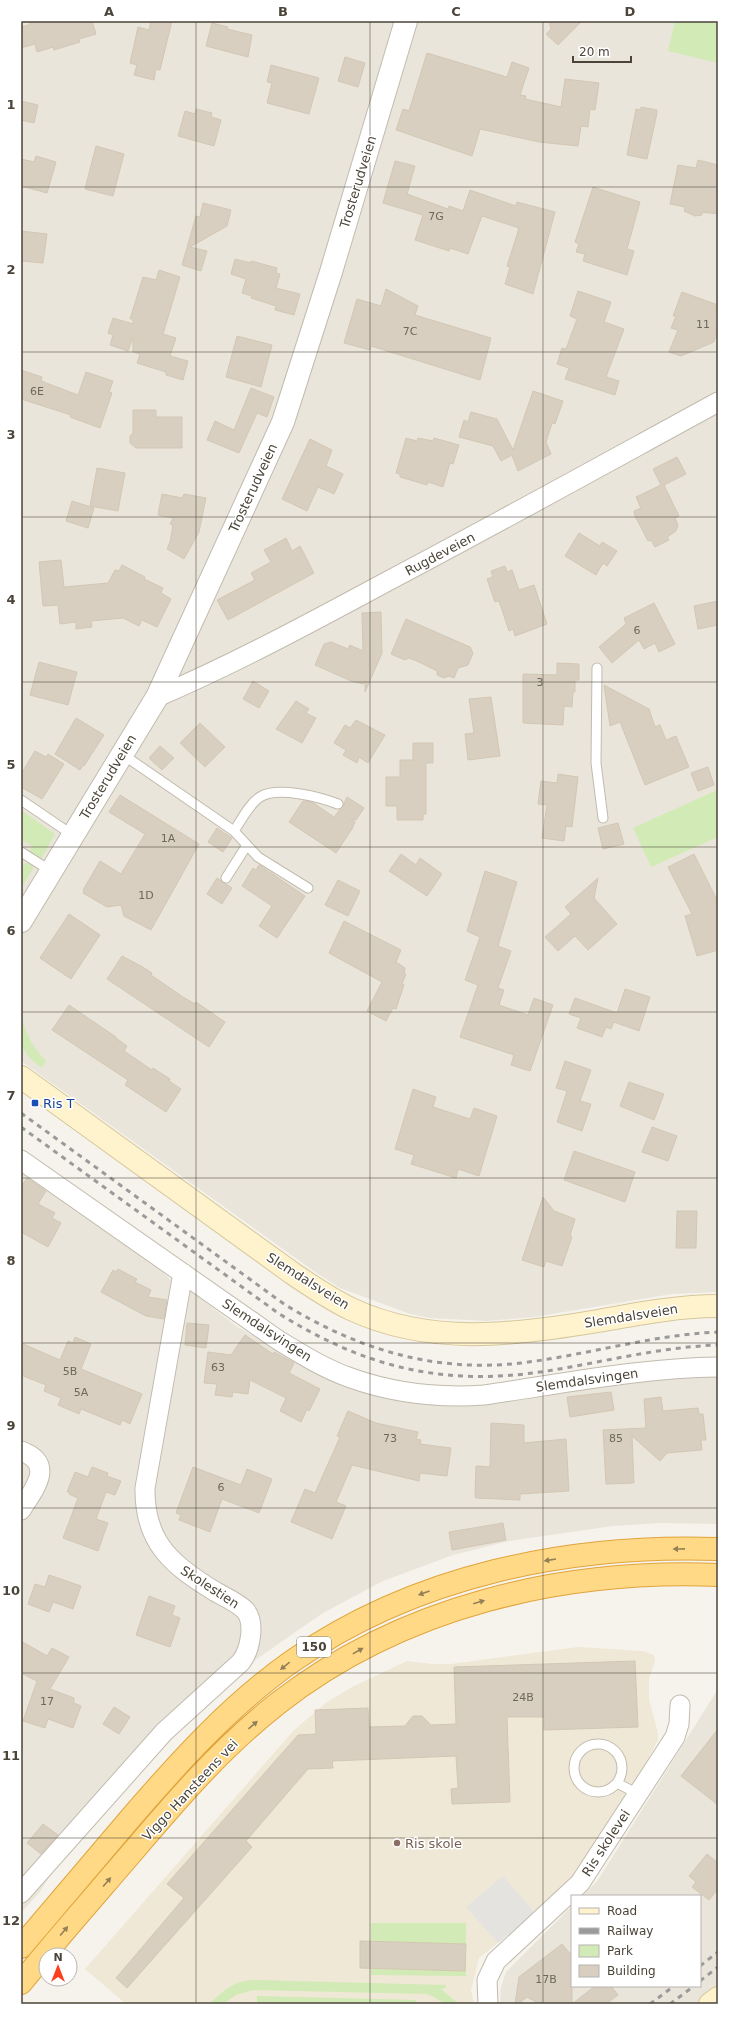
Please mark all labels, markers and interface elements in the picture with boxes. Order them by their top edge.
text: A [104,4,114,19]
text: B [278,4,288,19]
text: C [451,4,461,19]
text: D [625,4,636,19]
scale bar [573,38,631,64]
text: 20 m [579,45,610,59]
text: 1 [6,97,16,112]
street label: Trosterudveien [336,134,379,231]
house number: 7G [428,210,444,223]
text: 2 [6,262,16,277]
house number: 11 [696,318,710,331]
house number: 7C [403,325,418,338]
house number: 6E [30,385,44,398]
text: 3 [6,427,16,442]
street label: Trosterudveien [225,441,280,536]
street label: Rugdeveien [403,529,477,579]
text: 4 [6,592,16,607]
house number: 6 [634,624,641,637]
house number: 3 [537,676,544,689]
street label: Trosterudveien [76,732,139,823]
text: 5 [6,757,16,772]
house number: 1A [161,832,176,845]
house number: 1D [138,889,154,902]
text: 6 [6,923,16,938]
text: 7 [6,1088,16,1103]
place label: Ris T [43,1096,75,1111]
marker: Ris T [30,1098,40,1108]
street label: Slemdalsveien [264,1250,352,1312]
text: 8 [6,1253,16,1268]
street label: Slemdalsvingen [220,1296,314,1364]
street label: Slemdalsveien [583,1301,679,1331]
house number: 63 [211,1361,225,1374]
house number: 5B [63,1365,77,1378]
street label: Slemdalsvingen [535,1365,639,1395]
house number: 5A [74,1386,89,1399]
text: 9 [6,1418,16,1433]
house number: 73 [383,1432,397,1445]
house number: 85 [609,1432,623,1445]
house number: 6 [218,1481,225,1494]
one-way arrow [672,1546,685,1552]
one-way arrow [544,1557,556,1563]
street label: Skolestien [178,1563,242,1611]
text: 10 [2,1583,20,1598]
one-way arrow [418,1591,430,1597]
one-way arrow [473,1599,485,1605]
road number: 150 [297,1637,331,1657]
one-way arrow [353,1647,364,1654]
one-way arrow [279,1662,290,1671]
house number: 24B [512,1691,534,1704]
house number: 17 [40,1695,54,1708]
one-way arrow [247,1721,258,1730]
street label: Viggo Hansteens vei [139,1736,241,1844]
text: 11 [2,1748,20,1763]
street label: Ris skolevei [579,1807,633,1879]
place label: Ris skole [405,1836,462,1851]
marker: Ris skole [392,1838,402,1848]
one-way arrow [102,1876,111,1887]
legend [571,1895,701,1987]
text: Road [607,1904,637,1918]
text: 12 [2,1913,20,1928]
text: Railway [607,1924,653,1938]
one-way arrow [59,1926,68,1937]
text: Park [607,1944,633,1958]
north arrow [38,1947,78,1987]
text: N [53,1951,63,1964]
text: Building [607,1964,656,1978]
house number: 17B [535,1973,557,1986]

